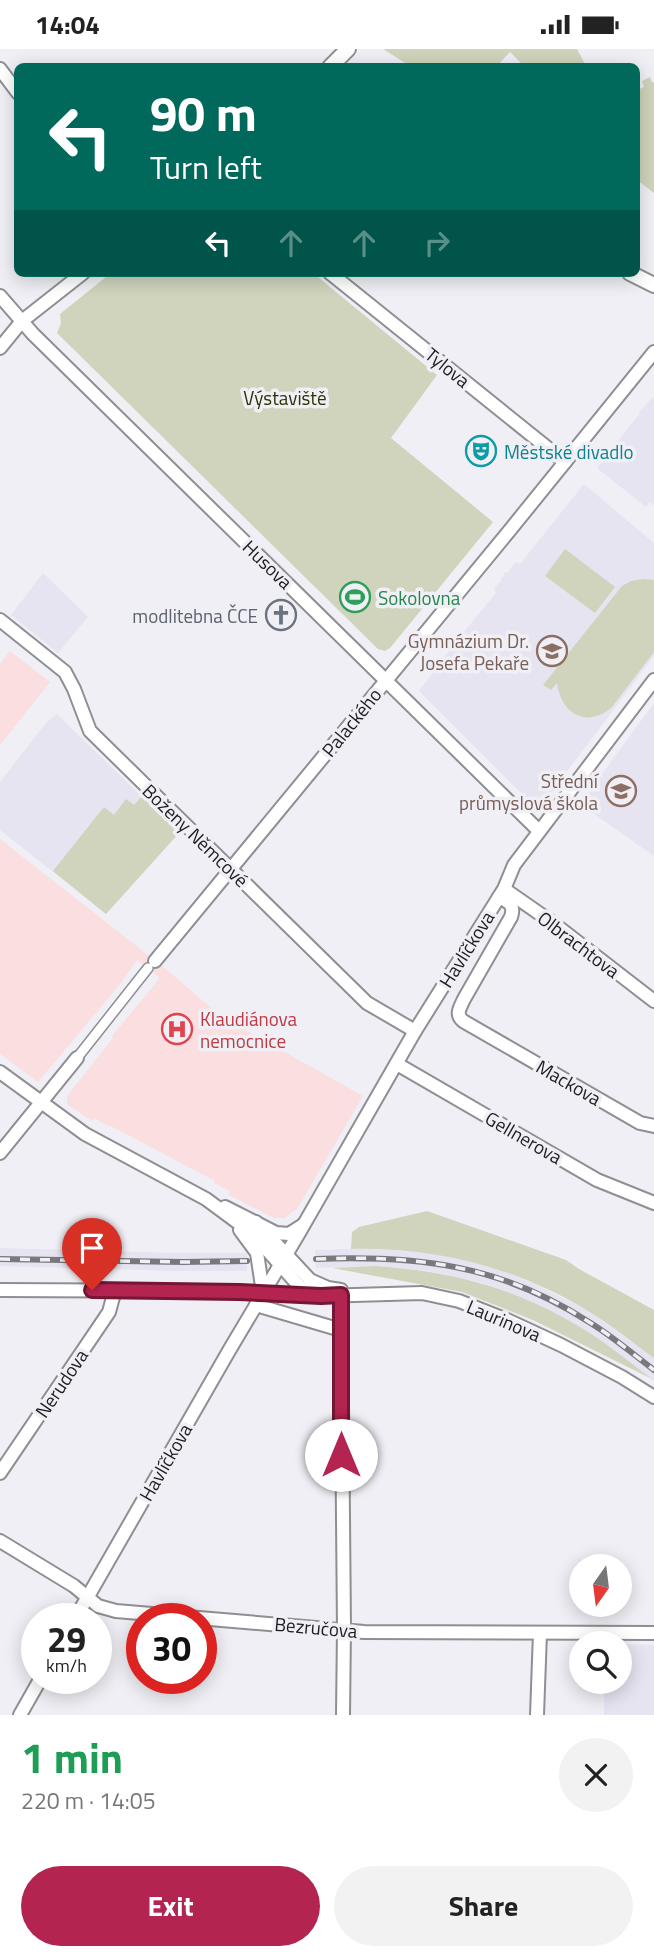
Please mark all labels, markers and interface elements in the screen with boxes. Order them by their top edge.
text: 14:04 [35,5,100,44]
text: 90 m [150,75,257,150]
icon: left [35,91,126,182]
text: Turn left [150,143,262,191]
icon: left [199,224,237,262]
icon: ahead [272,224,310,262]
icon: ahead [345,224,383,262]
icon: right [418,224,456,262]
street label: Tylova [419,340,477,395]
park label: Výstaviště [243,383,327,412]
theatre icon: Městské divadlo [464,434,498,468]
place label: Městské divadlo [504,437,634,466]
street label: Husova [236,533,300,596]
sports icon: Sokolovna [338,580,372,614]
place label: Sokolovna [378,583,461,612]
church icon: modlitebna ČCE [264,598,298,632]
place label: modlitebna ČCE [132,601,258,630]
place label: Gymnázium Dr. Josefa Pekaře [408,626,529,677]
school or university icon: Gymnázium Dr. Josefa Pekaře [535,634,569,668]
street label: Palackého [314,681,388,763]
place label: Střední průmyslová škola [459,766,600,817]
school or university icon: Střední průmyslová škola [604,774,638,808]
street label: Boženy Němcové [136,777,256,893]
street label: Olbrachtova [532,903,627,985]
street label: Havlíčkova [431,905,501,993]
place label: Klaudiánova nemocnice [200,1004,298,1055]
hospital icon: Klaudiánova nemocnice [160,1012,194,1046]
street label: Mackova [531,1052,607,1113]
street label: Gellnerova [480,1103,568,1171]
pin [62,1218,122,1290]
icon: arrive [73,1229,111,1267]
street label: Laurinova [462,1291,546,1349]
street label: Nerudova [27,1342,95,1423]
street label: Havlíčkova [131,1417,199,1506]
position arrow [304,1418,378,1492]
north arrow [569,1554,632,1617]
map controls [569,1554,632,1694]
speed limit sign: 30 [126,1603,217,1694]
street label: Bezručova [273,1609,359,1645]
text: 29 [47,1612,86,1666]
button: search [569,1631,632,1694]
text: km/h [46,1652,87,1679]
text: 1 min [21,1725,123,1789]
button: close [559,1738,633,1812]
text: 220 m · 14:05 [21,1783,156,1818]
button: Exit [21,1866,320,1946]
button: Share [334,1866,633,1946]

